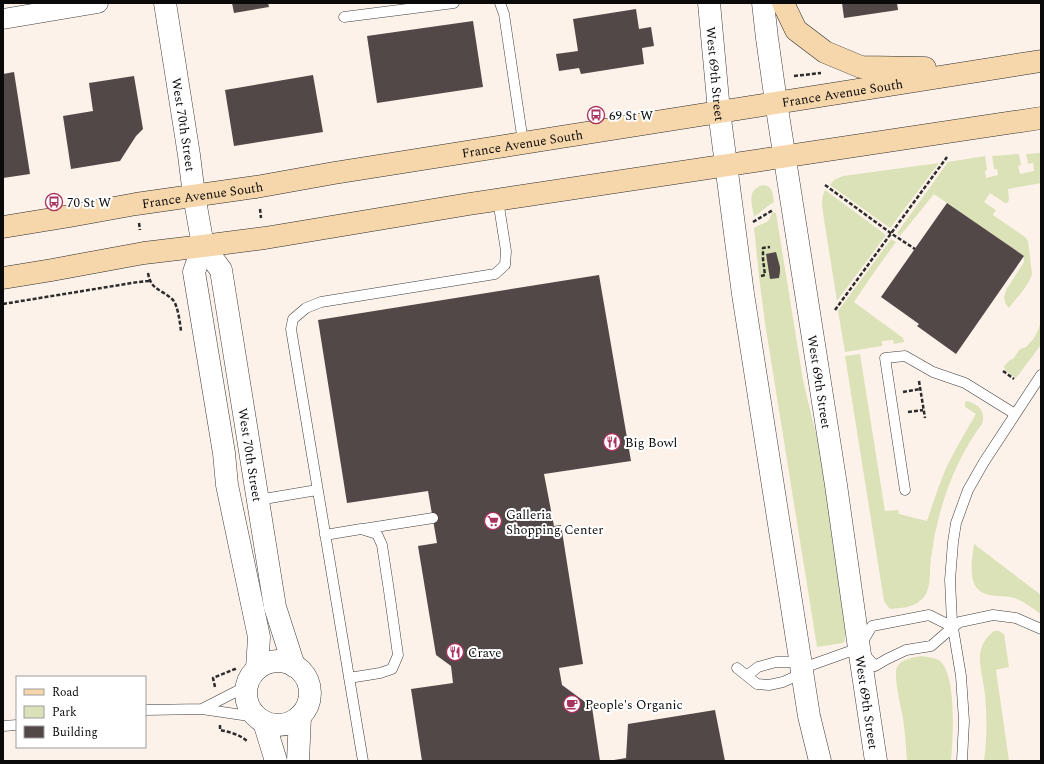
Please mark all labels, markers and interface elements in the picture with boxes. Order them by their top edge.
street label: West 69th Street [700,26,729,123]
street label: France Avenue South [780,74,905,113]
street label: West 70th Street [166,76,200,173]
bus stop icon: 69 St W [586,105,606,125]
place label: 69 St W [609,106,653,126]
street label: France Avenue South [460,125,585,164]
street label: France Avenue South [140,177,265,214]
bus stop icon: 70 St W [44,192,64,212]
place label: 70 St W [67,193,111,213]
street label: West 69th Street [802,334,836,431]
street label: West 70th Street [232,406,267,504]
restaurant icon: Big Bowl [602,432,622,452]
place label: Big Bowl [625,433,677,453]
place label: Galleria Shopping Center [506,505,604,540]
supermarket icon: Galleria Shopping Center [483,511,503,531]
restaurant icon: Crave [445,642,465,662]
place label: Crave [468,643,502,663]
street label: West 69th Street [849,654,883,751]
legend [16,676,146,748]
text: Road [52,683,79,702]
cafe icon: People's Organic [562,694,582,714]
place label: People's Organic [585,695,683,715]
text: Park [52,703,77,722]
text: Building [52,723,98,742]

